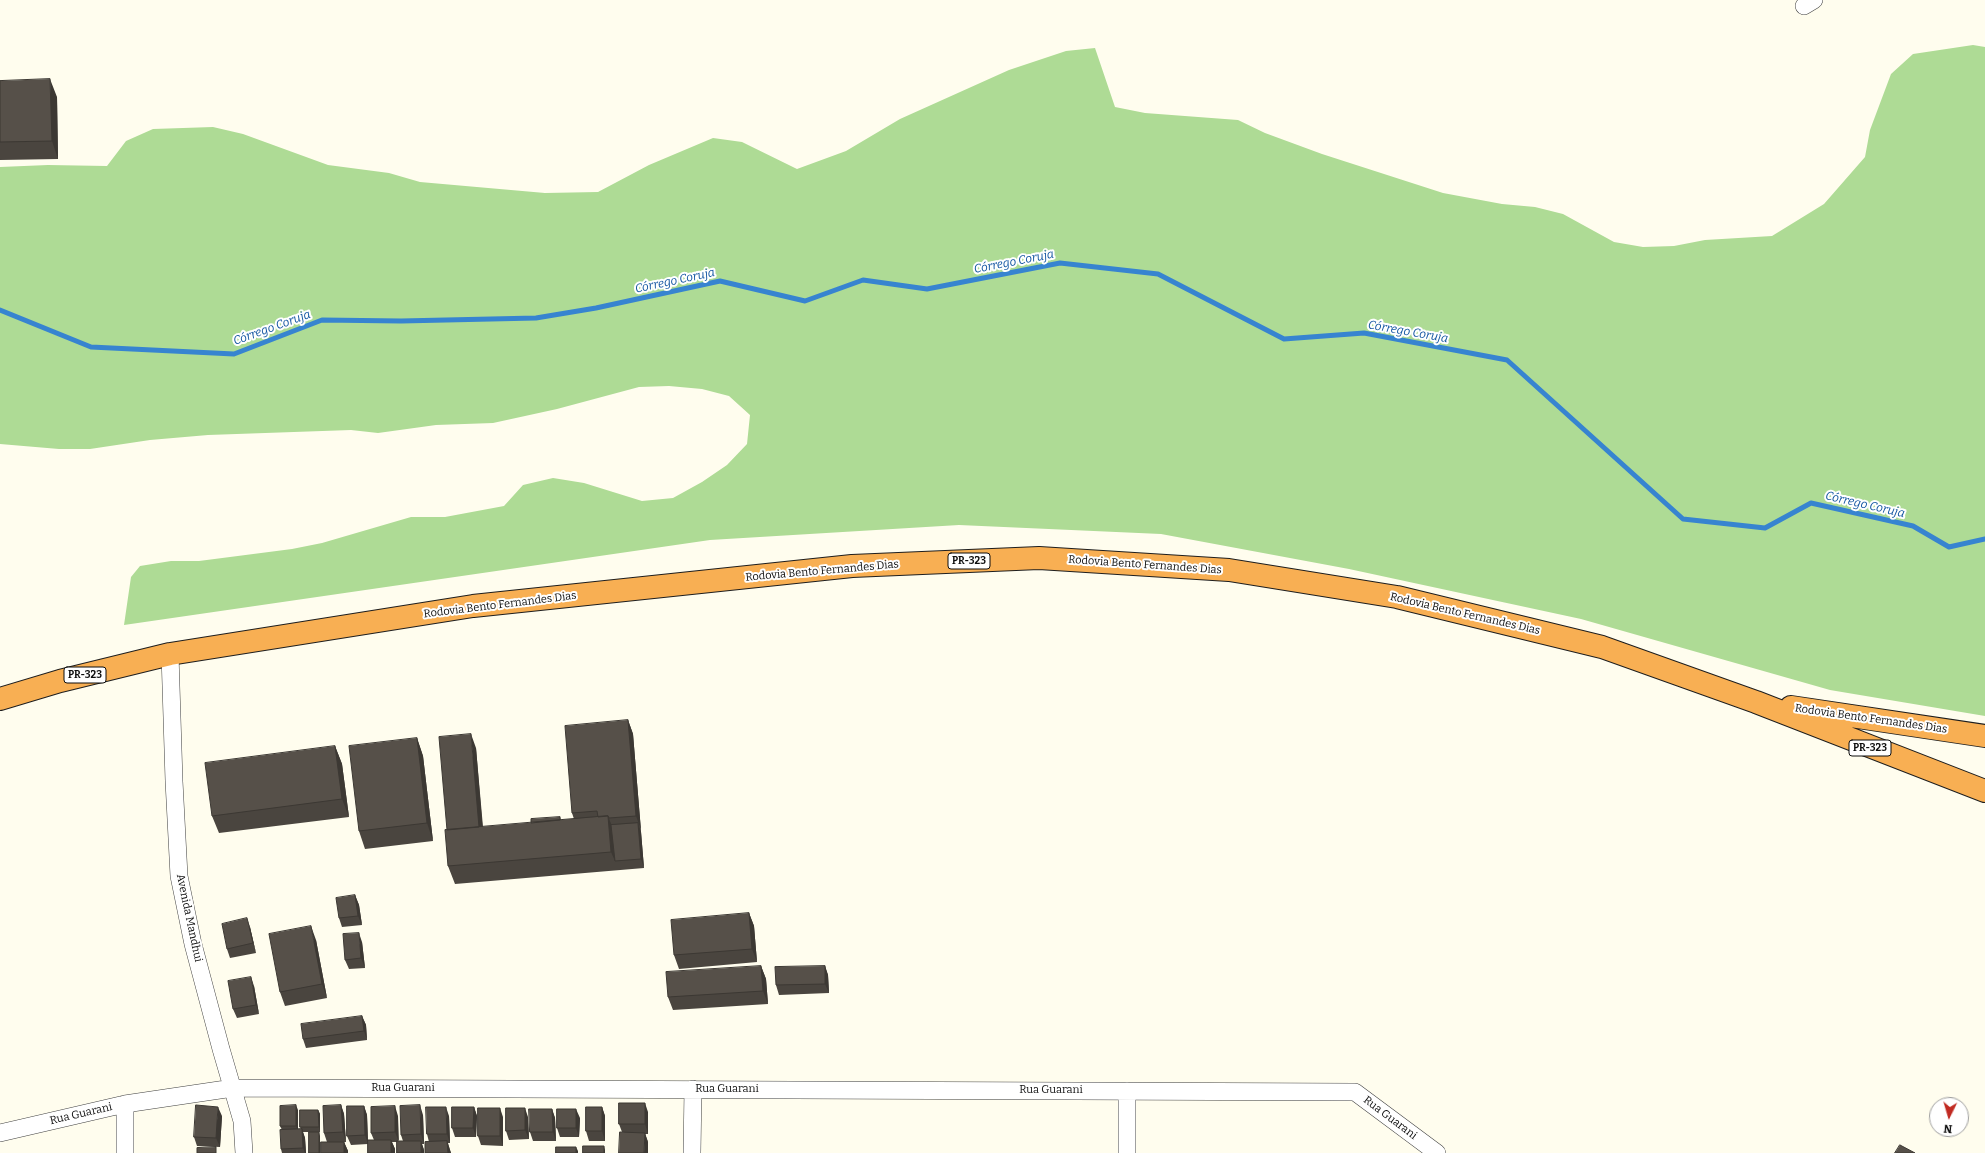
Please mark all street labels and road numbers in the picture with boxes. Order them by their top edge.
road number: PR-323 [948,553,990,569]
street label: Rodovia Bento Fernandes Dias [1068,553,1222,577]
street label: Rodovia Bento Fernandes Dias [745,558,899,584]
street label: Rodovia Bento Fernandes Dias [423,589,577,621]
street label: Rodovia Bento Fernandes Dias [1389,590,1541,638]
road number: PR-323 [64,667,106,683]
street label: Rodovia Bento Fernandes Dias [1794,702,1948,736]
road number: PR-323 [1849,740,1891,756]
street label: Avenida Mandhui [173,873,205,963]
street label: Rua Guarani [371,1081,435,1095]
street label: Rua Guarani [695,1082,759,1096]
street label: Rua Guarani [1019,1083,1083,1097]
street label: Rua Guarani [1361,1094,1419,1142]
street label: Rua Guarani [48,1100,114,1128]

